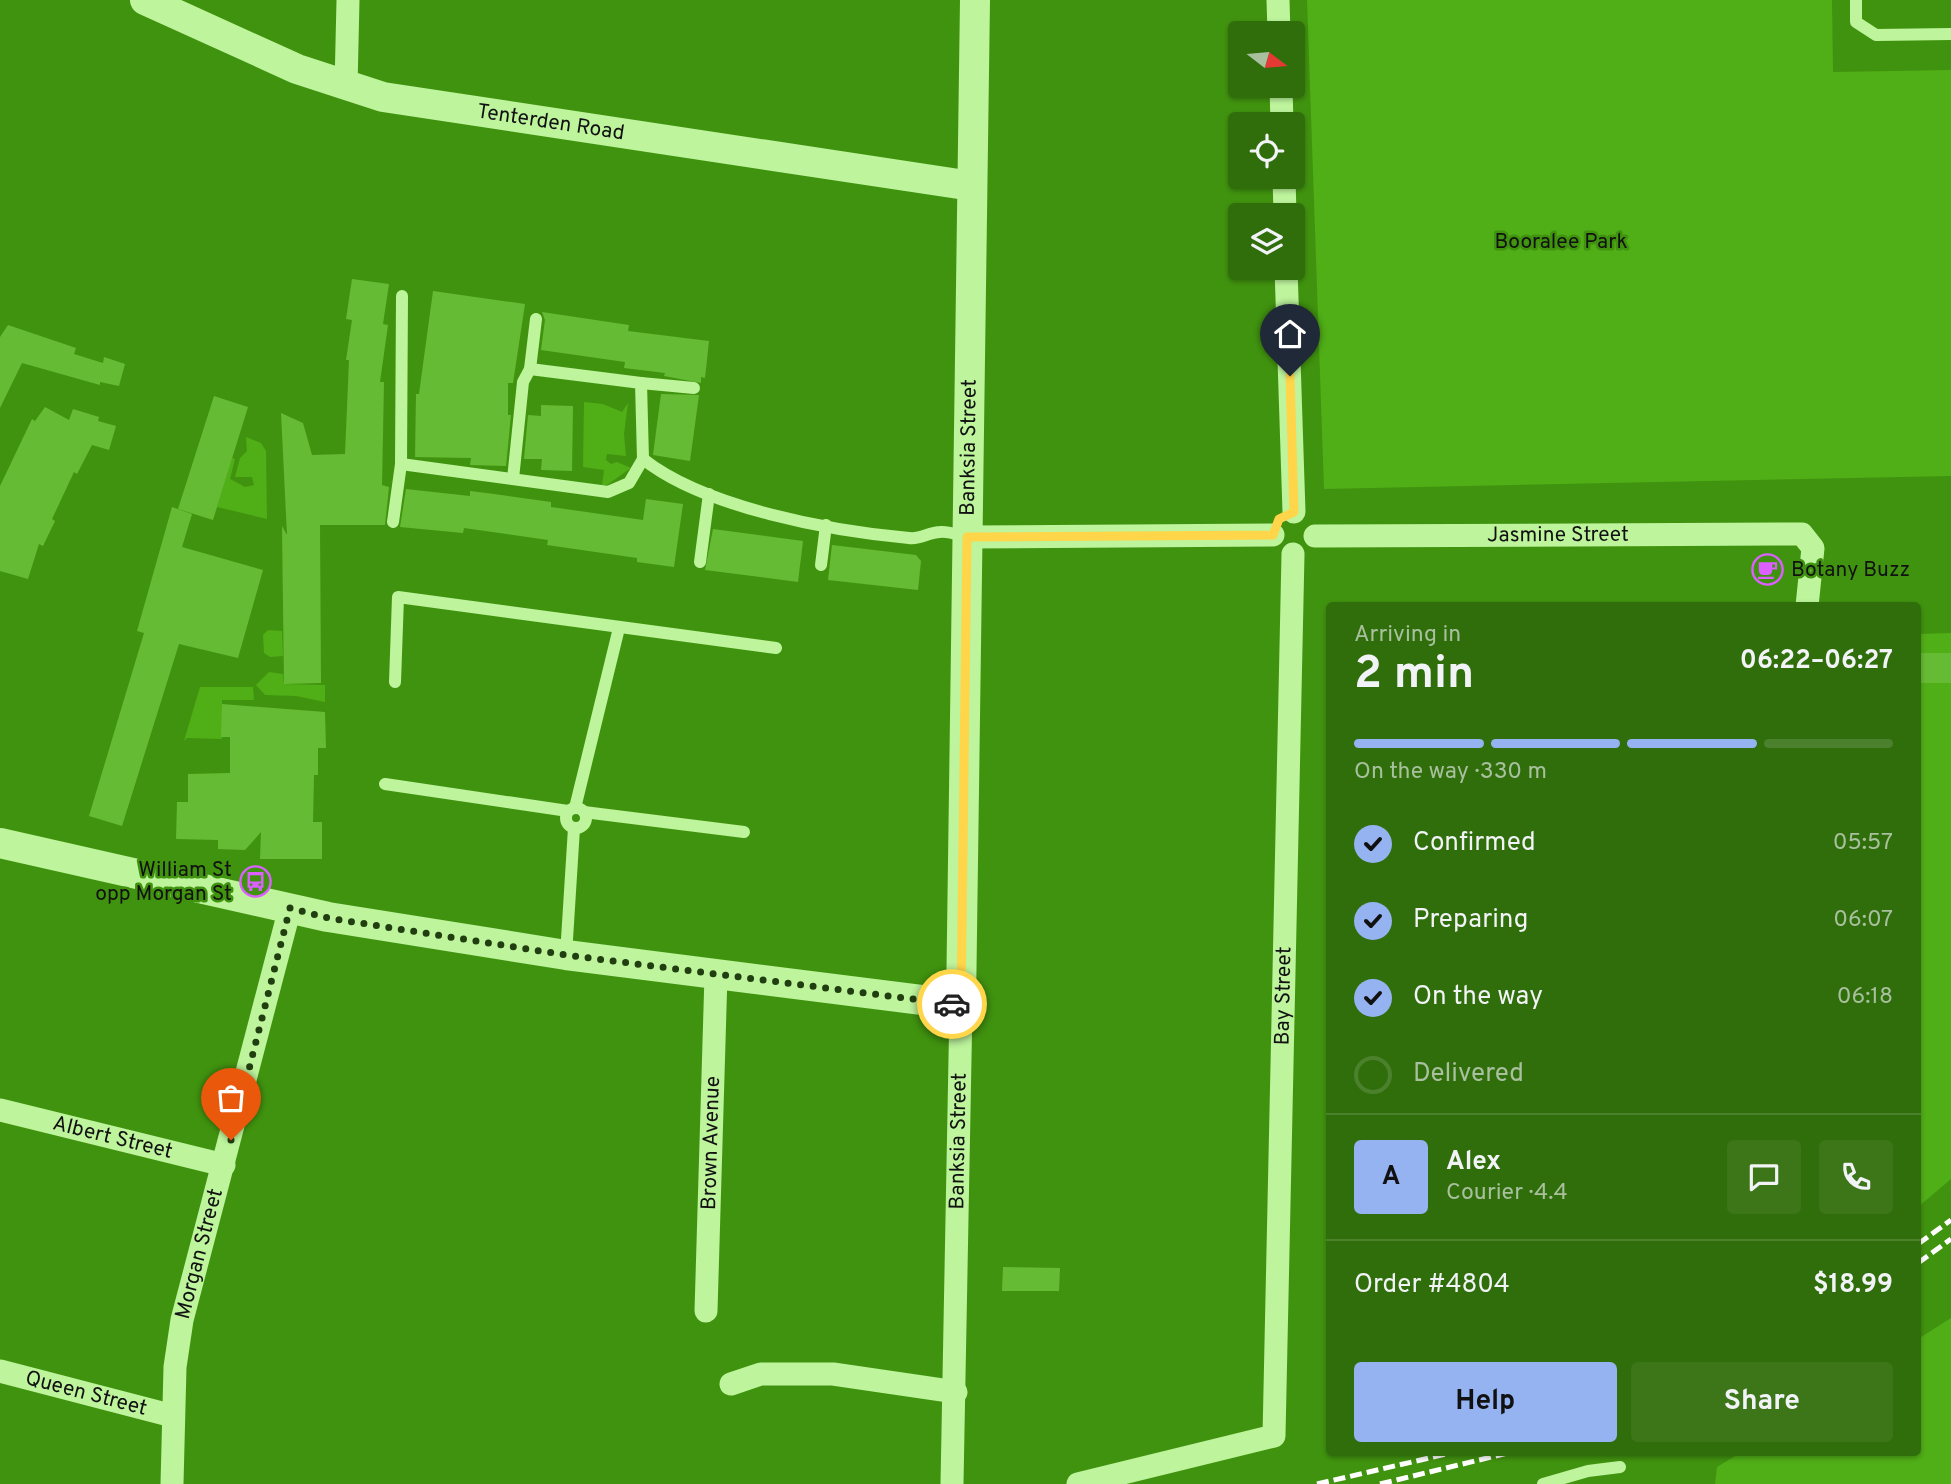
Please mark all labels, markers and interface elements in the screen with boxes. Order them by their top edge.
north arrow [1228,21,1306,98]
map controls [1228,21,1305,280]
street label: Tenterden Road [475,98,626,147]
button: locate [1228,112,1305,189]
button: layers [1228,203,1305,280]
park label: Booralee Park [1494,229,1628,256]
pin [1260,304,1320,376]
icon: home [1271,315,1309,353]
street label: Banksia Street [954,379,983,516]
street label: Jasmine Street [1487,521,1629,549]
cafe icon: Botany Buzz [1751,553,1785,587]
place label: Botany Buzz [1791,557,1910,584]
text: Arriving in [1354,621,1461,650]
text: 06:22–06:27 [1740,645,1893,678]
text: 2 min [1354,646,1474,705]
text: On the way · 330 m [1354,758,1547,787]
icon: check [1354,825,1392,863]
text: Confirmed [1413,827,1536,860]
text: 05:57 [1833,829,1893,858]
place label: William St opp Morgan St [95,857,232,908]
bus stop icon: William St opp Morgan St [238,865,272,899]
icon: check [1354,902,1392,940]
text: Preparing [1413,904,1528,937]
text: 06:07 [1833,906,1893,935]
street label: Bay Street [1269,946,1298,1046]
courier [917,969,987,1039]
icon: check [1354,979,1392,1017]
text: On the way [1413,981,1543,1014]
text: 06:18 [1837,983,1893,1012]
icon: car [933,985,971,1023]
text: Delivered [1413,1058,1524,1091]
pin [201,1068,261,1140]
street label: Banksia Street [944,1072,973,1210]
street label: Brown Avenue [696,1076,726,1211]
icon: bag [212,1079,250,1117]
street label: Albert Street [50,1110,175,1165]
button: chat [1727,1140,1801,1214]
button: phone [1819,1140,1893,1214]
text: Alex [1446,1146,1501,1179]
text: A [1382,1161,1400,1194]
text: Courier · 4.4 [1446,1179,1568,1208]
street label: Morgan Street [169,1185,229,1322]
text: Order #4804 [1354,1269,1510,1302]
text: $18.99 [1813,1269,1893,1302]
button: Help [1354,1362,1617,1442]
button: Share [1631,1362,1893,1442]
street label: Queen Street [22,1365,150,1422]

